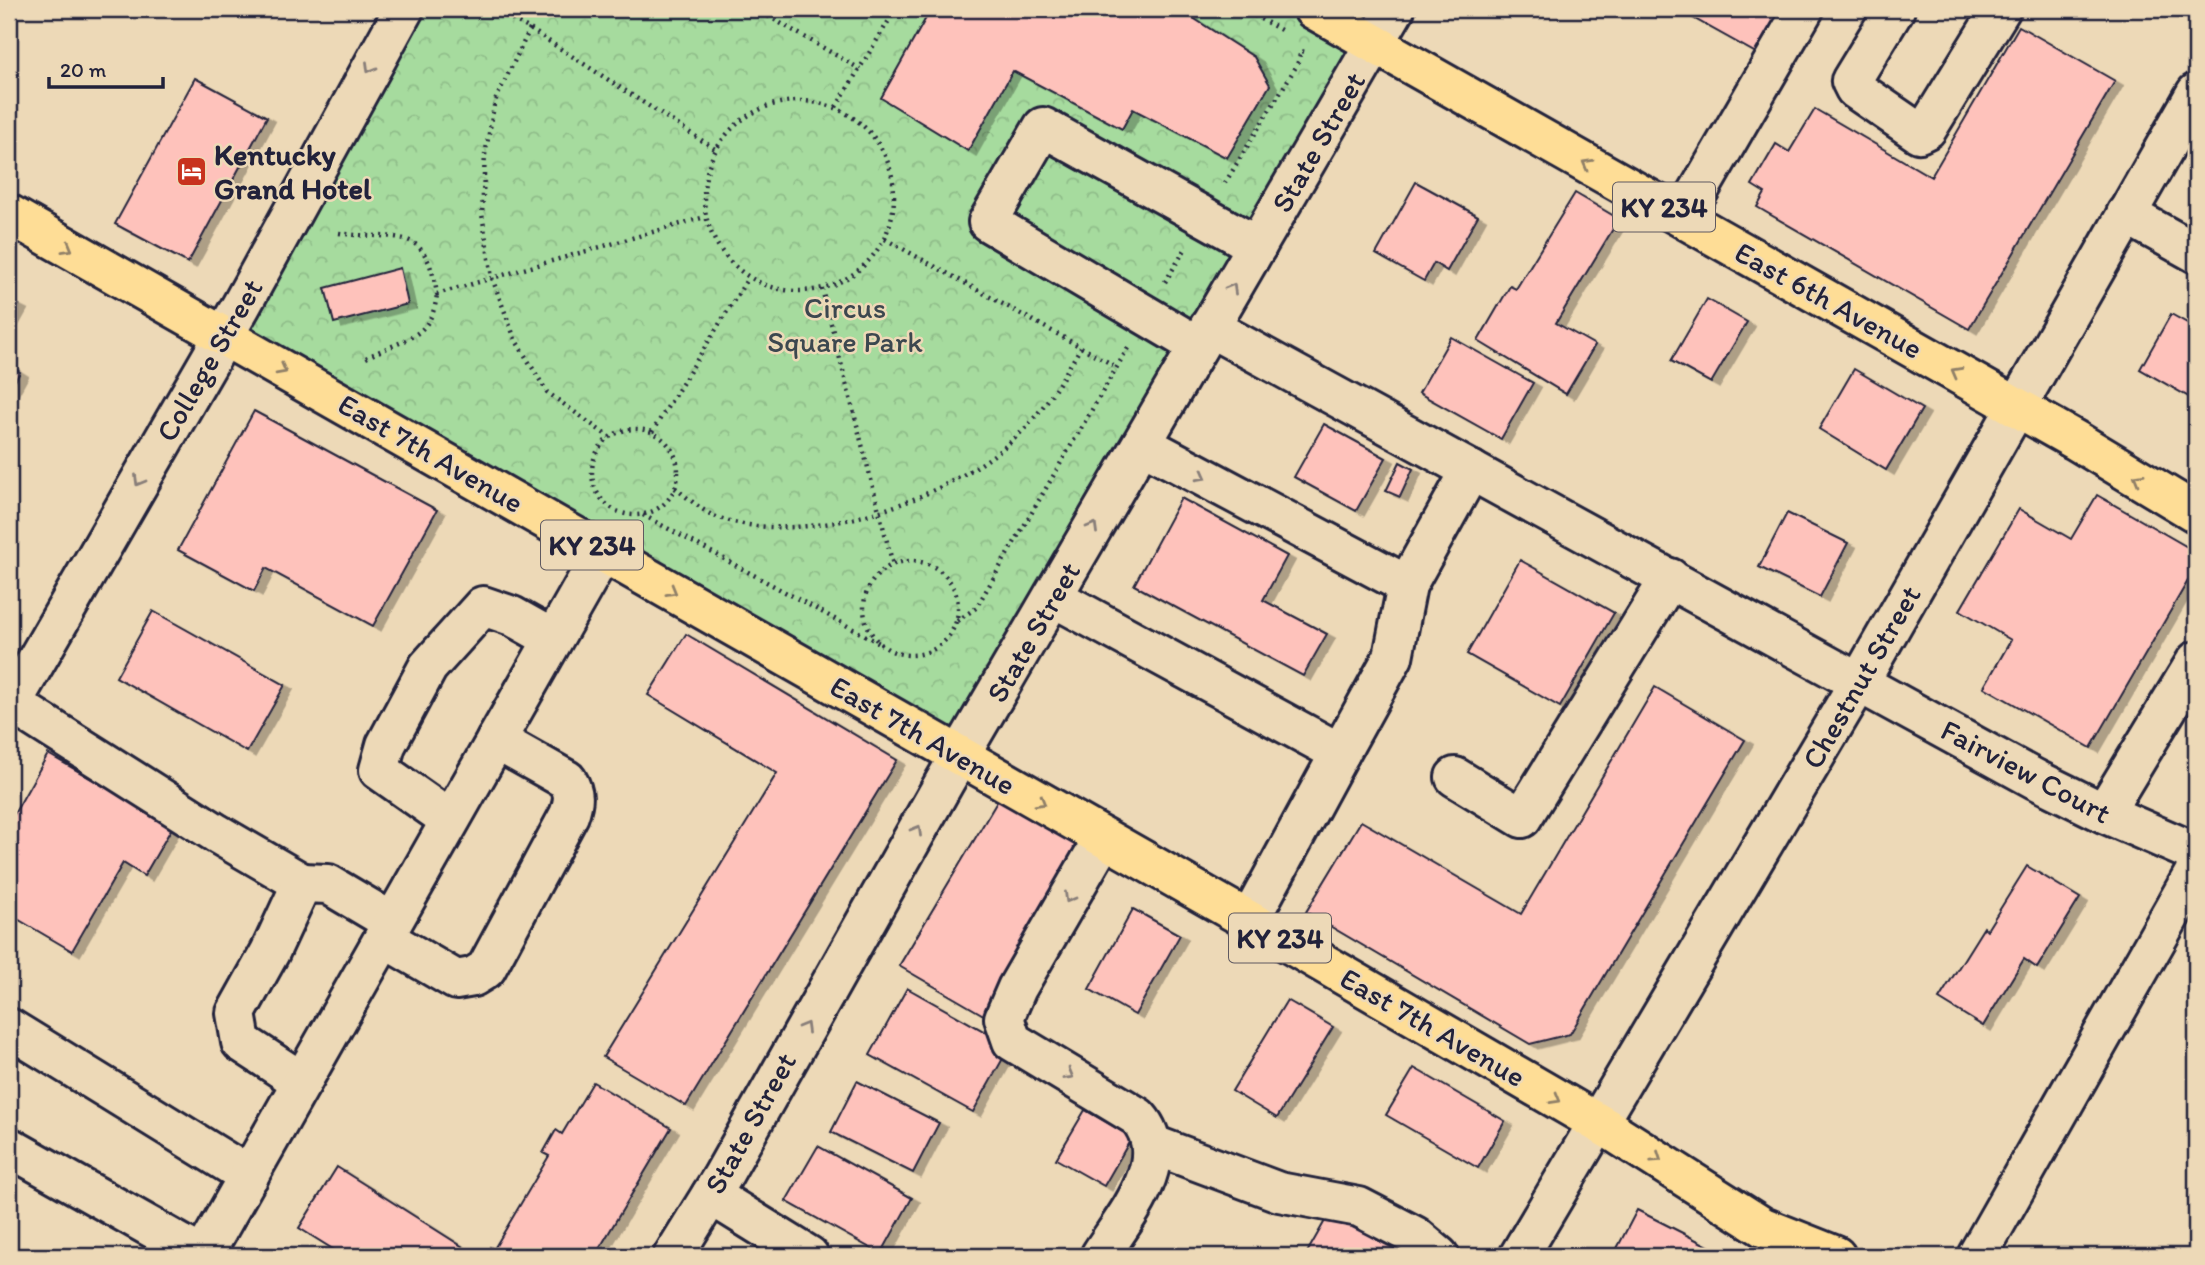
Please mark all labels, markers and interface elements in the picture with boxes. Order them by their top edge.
scale bar [49,46,163,90]
text: 20 m [60,57,107,82]
one-way arrow [365,61,378,73]
street label: State Street [1263,65,1373,219]
place label: Kentucky Grand Hotel [214,136,372,207]
hotel icon: Kentucky Grand Hotel [174,154,208,188]
one-way arrow [1582,159,1595,172]
road number: KY 234 [1613,182,1715,232]
street label: East 6th Avenue [1729,233,1929,367]
one-way arrow [61,240,74,253]
street label: College Street [148,272,270,448]
one-way arrow [1224,282,1237,295]
park label: Circus Square Park [767,289,923,360]
one-way arrow [275,362,287,375]
one-way arrow [1951,367,1963,380]
street label: East 7th Avenue [332,385,530,521]
one-way arrow [1195,468,1207,481]
one-way arrow [2132,473,2145,486]
one-way arrow [134,474,147,487]
road number: KY 234 [541,520,643,570]
one-way arrow [1085,521,1098,534]
street label: State Street [978,555,1088,709]
street label: Chestnut Street [1794,579,1928,775]
one-way arrow [665,583,677,596]
street label: East 7th Avenue [824,667,1022,803]
street label: Fairview Court [1935,711,2117,831]
one-way arrow [1033,794,1046,807]
one-way arrow [909,824,922,837]
one-way arrow [1064,891,1077,903]
road number: KY 234 [1229,914,1331,962]
street label: East 7th Avenue [1334,959,1532,1095]
one-way arrow [797,1022,810,1035]
street label: State Street [696,1046,804,1200]
one-way arrow [1061,1067,1074,1080]
one-way arrow [1549,1091,1562,1104]
one-way arrow [1649,1150,1662,1163]

